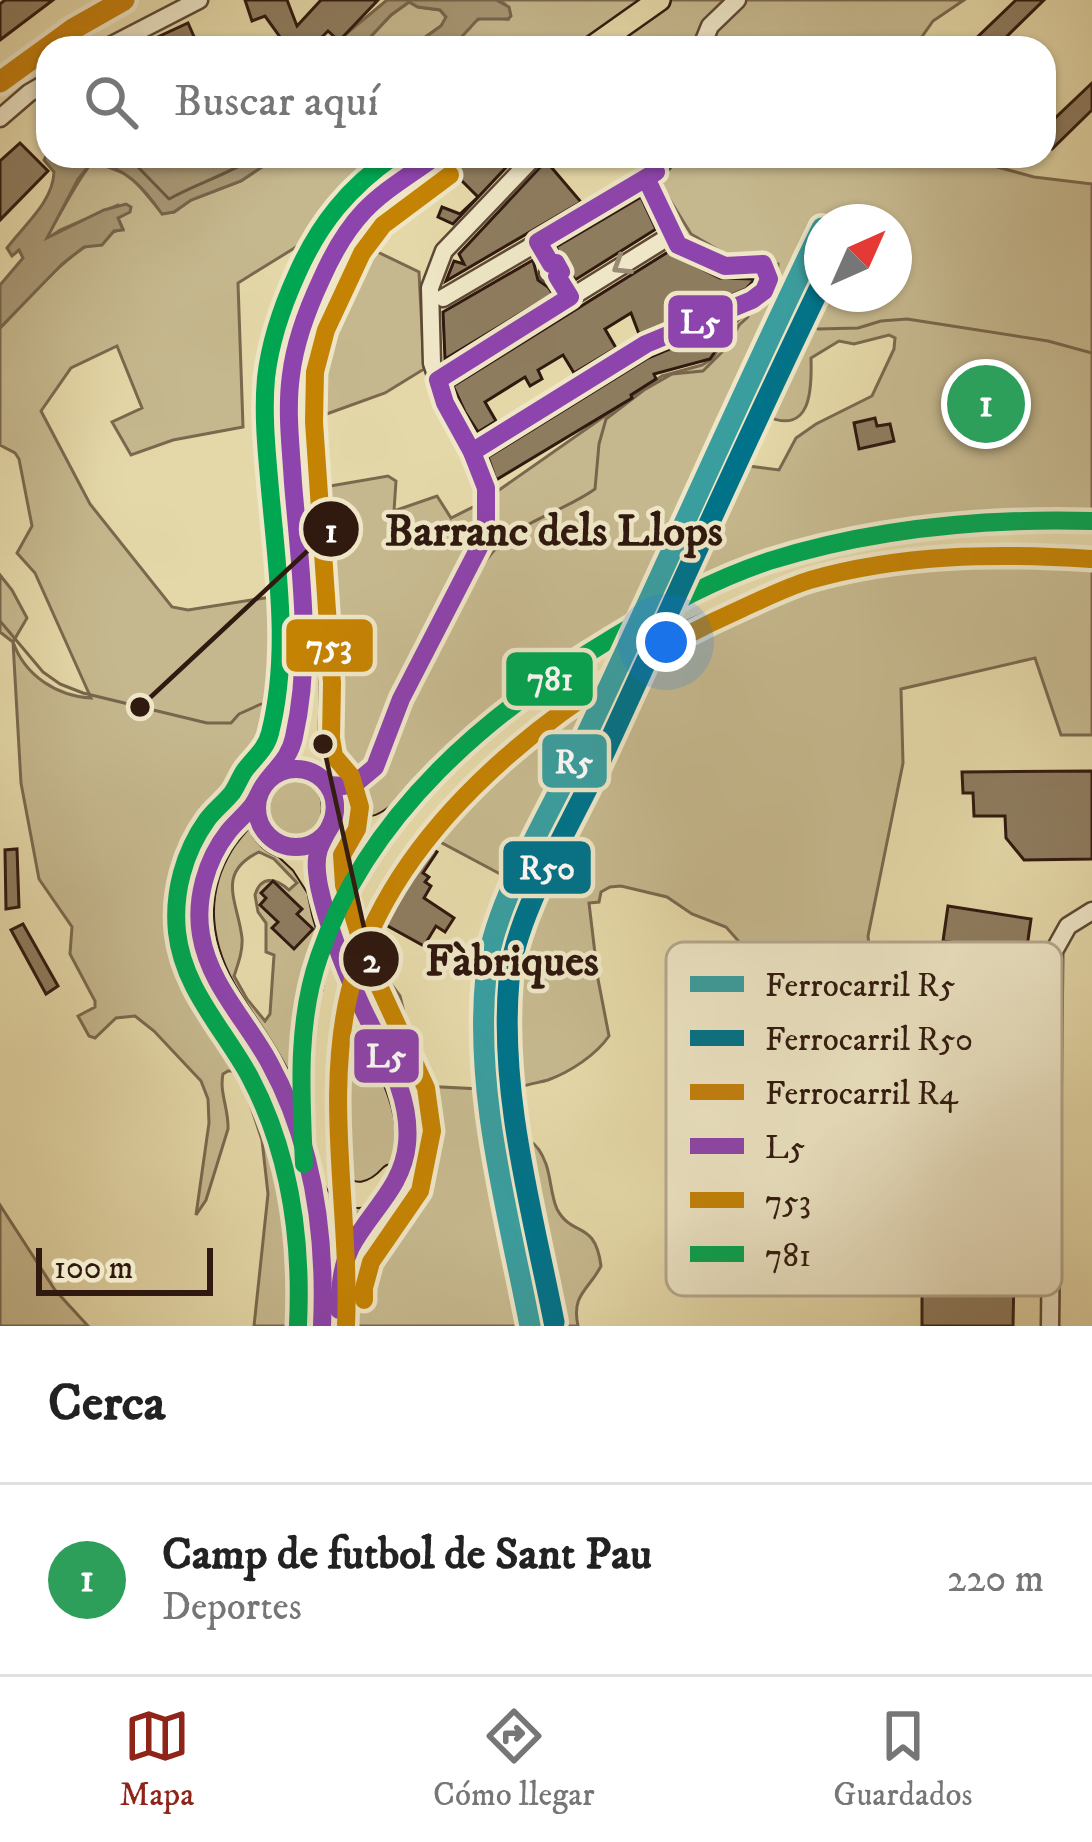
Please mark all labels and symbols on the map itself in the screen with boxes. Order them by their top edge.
north arrow [804,204,912,312]
one-way arrow [612,252,634,274]
line badge: L5 [666,293,735,350]
text: L5 [680,303,721,344]
pin: 1 [947,359,1025,449]
callout: Barranc dels Llops [301,489,747,570]
text: Barranc dels Llops [385,504,723,560]
text: 1 [324,509,338,554]
your location [636,612,696,672]
line badge: 753 [284,617,375,674]
text: 753 [306,627,352,668]
line badge: 781 [504,650,595,708]
text: 781 [527,660,573,701]
line badge: R5 [540,732,609,790]
text: R5 [555,743,594,784]
line badge: R50 [501,839,593,896]
text: R50 [519,849,575,890]
callout: Fàbriques [341,918,622,999]
text: Fàbriques [425,934,599,990]
text: 2 [362,939,380,984]
legend [666,942,1062,1296]
text: Ferrocarril R5 [765,966,955,1007]
text: Ferrocarril R50 [765,1020,973,1061]
line badge: L5 [352,1027,421,1085]
text: L5 [366,1037,407,1078]
text: Ferrocarril R4 [765,1074,959,1115]
text: L5 [765,1128,805,1169]
text: 753 [765,1182,811,1223]
text: 781 [765,1236,811,1277]
scale bar [36,1242,213,1295]

